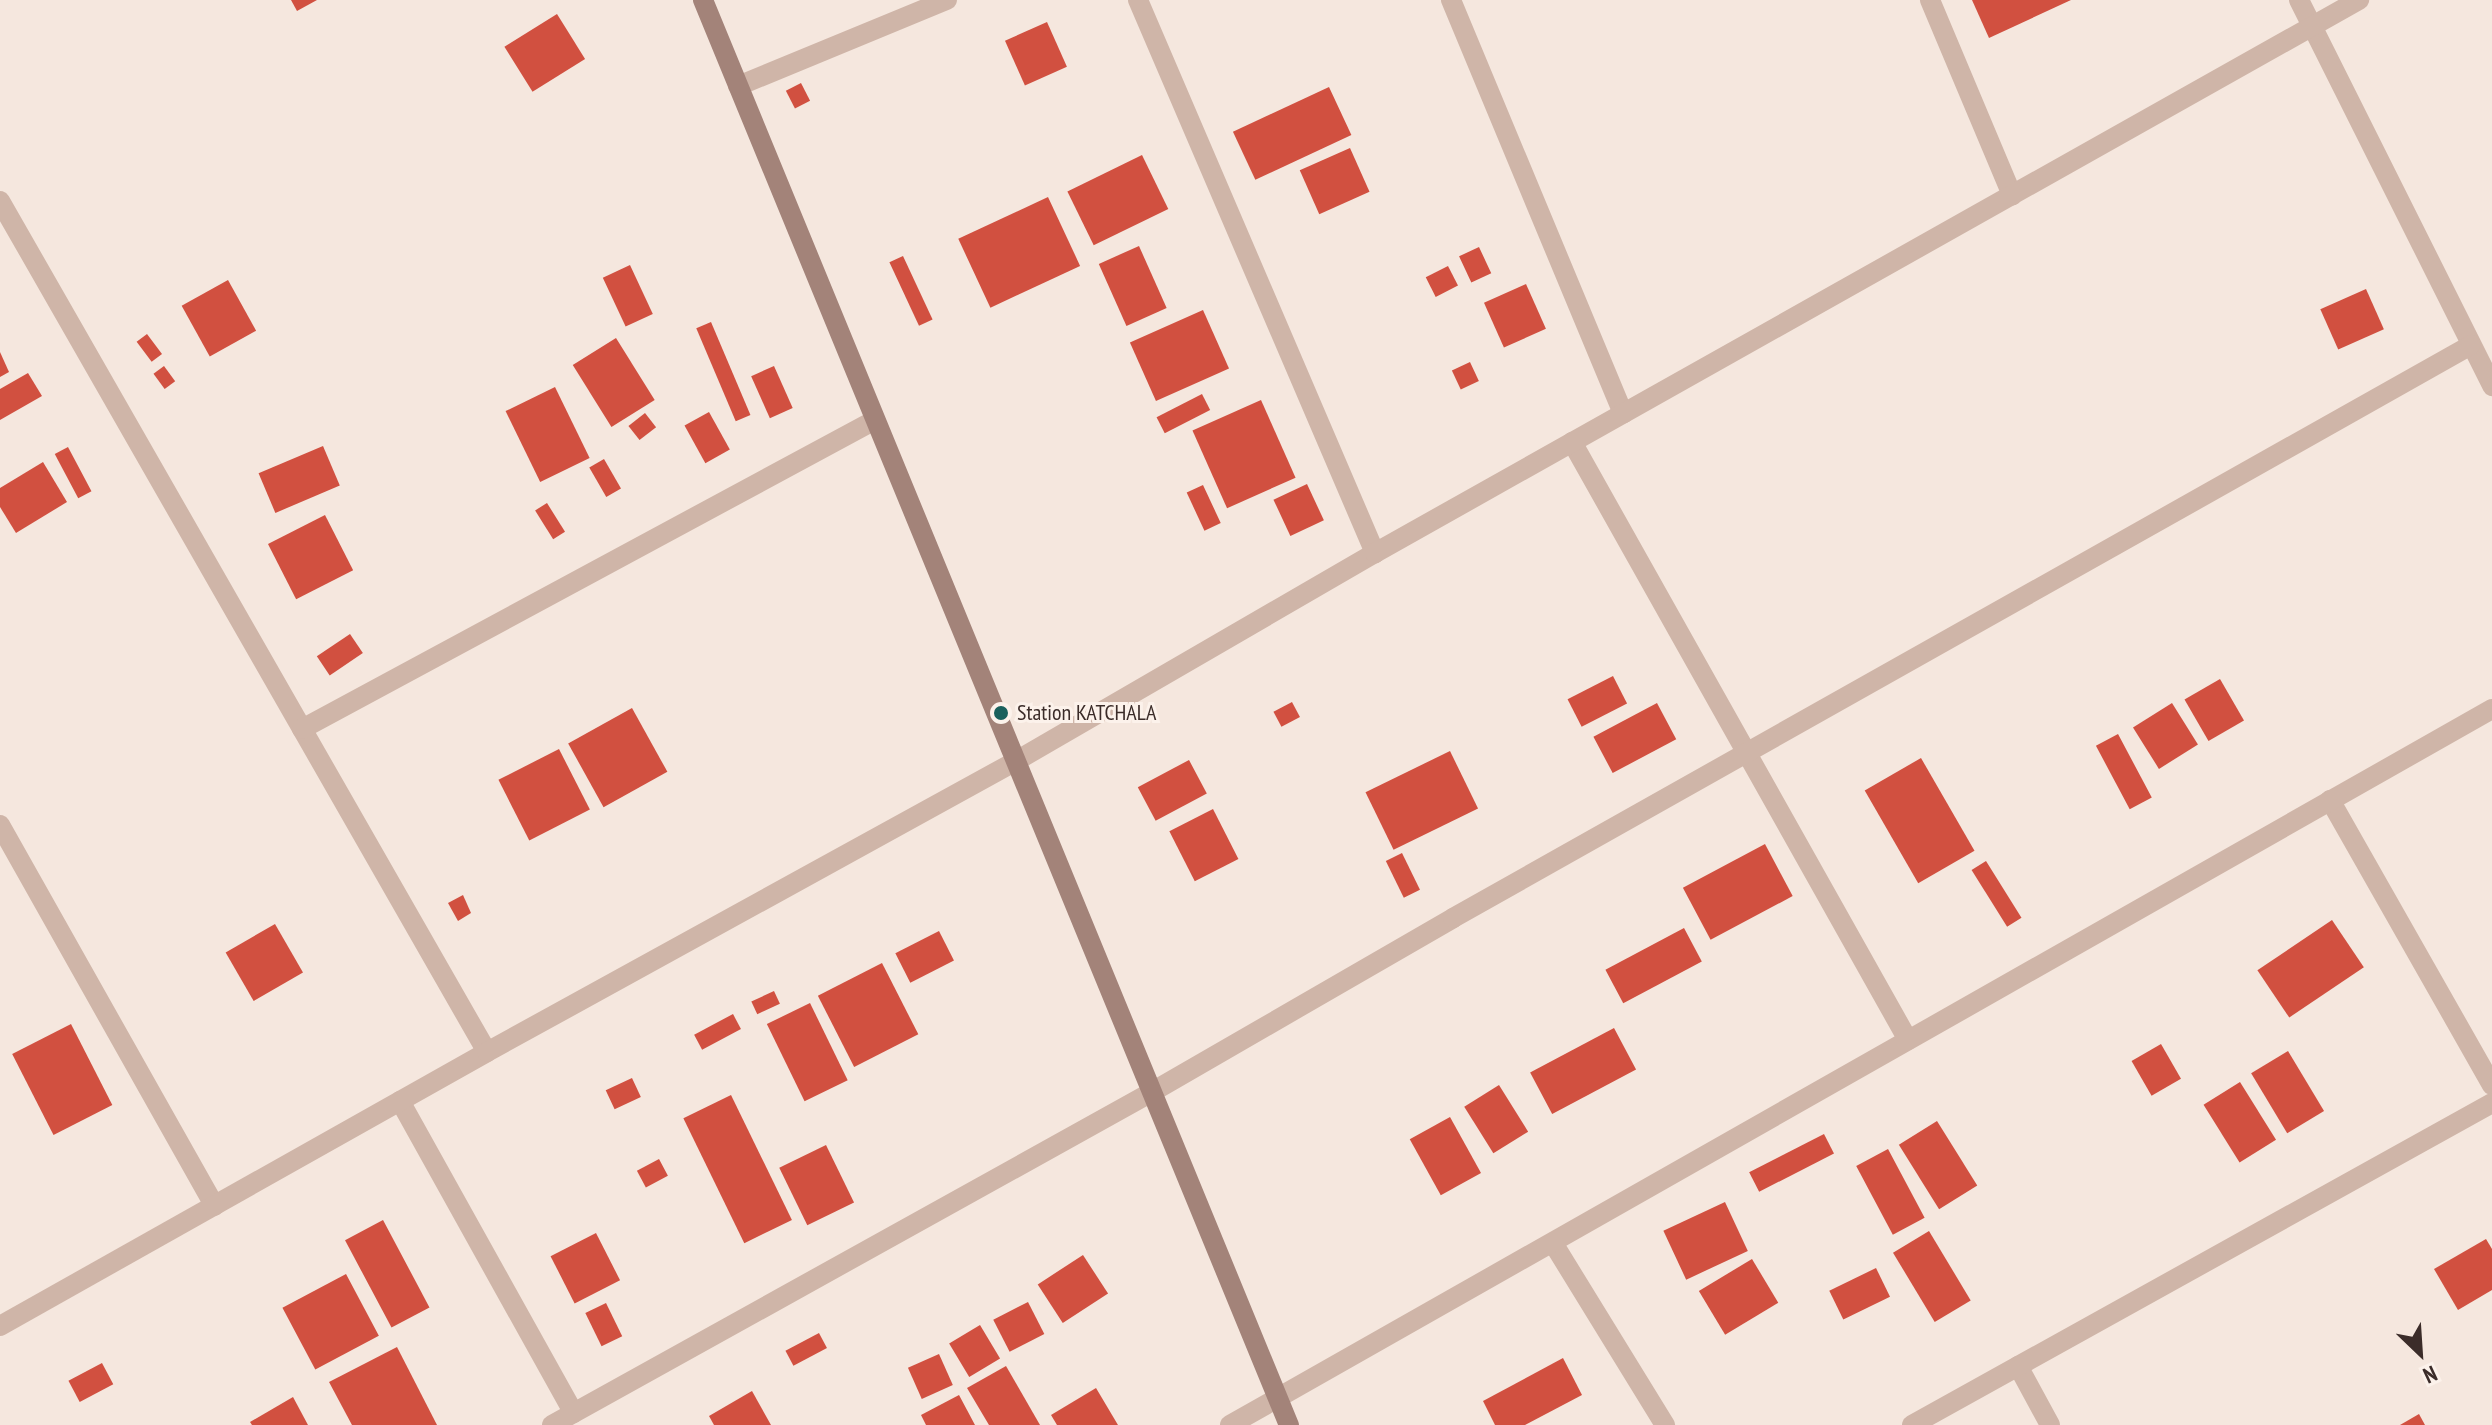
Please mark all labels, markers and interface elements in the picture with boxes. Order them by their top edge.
place label: Station KATCHALA [1017,700,1156,726]
marker: Station KATCHALA [992,704,1010,722]
north arrow [2380,1313,2460,1393]
text: N [2419,1360,2441,1390]

